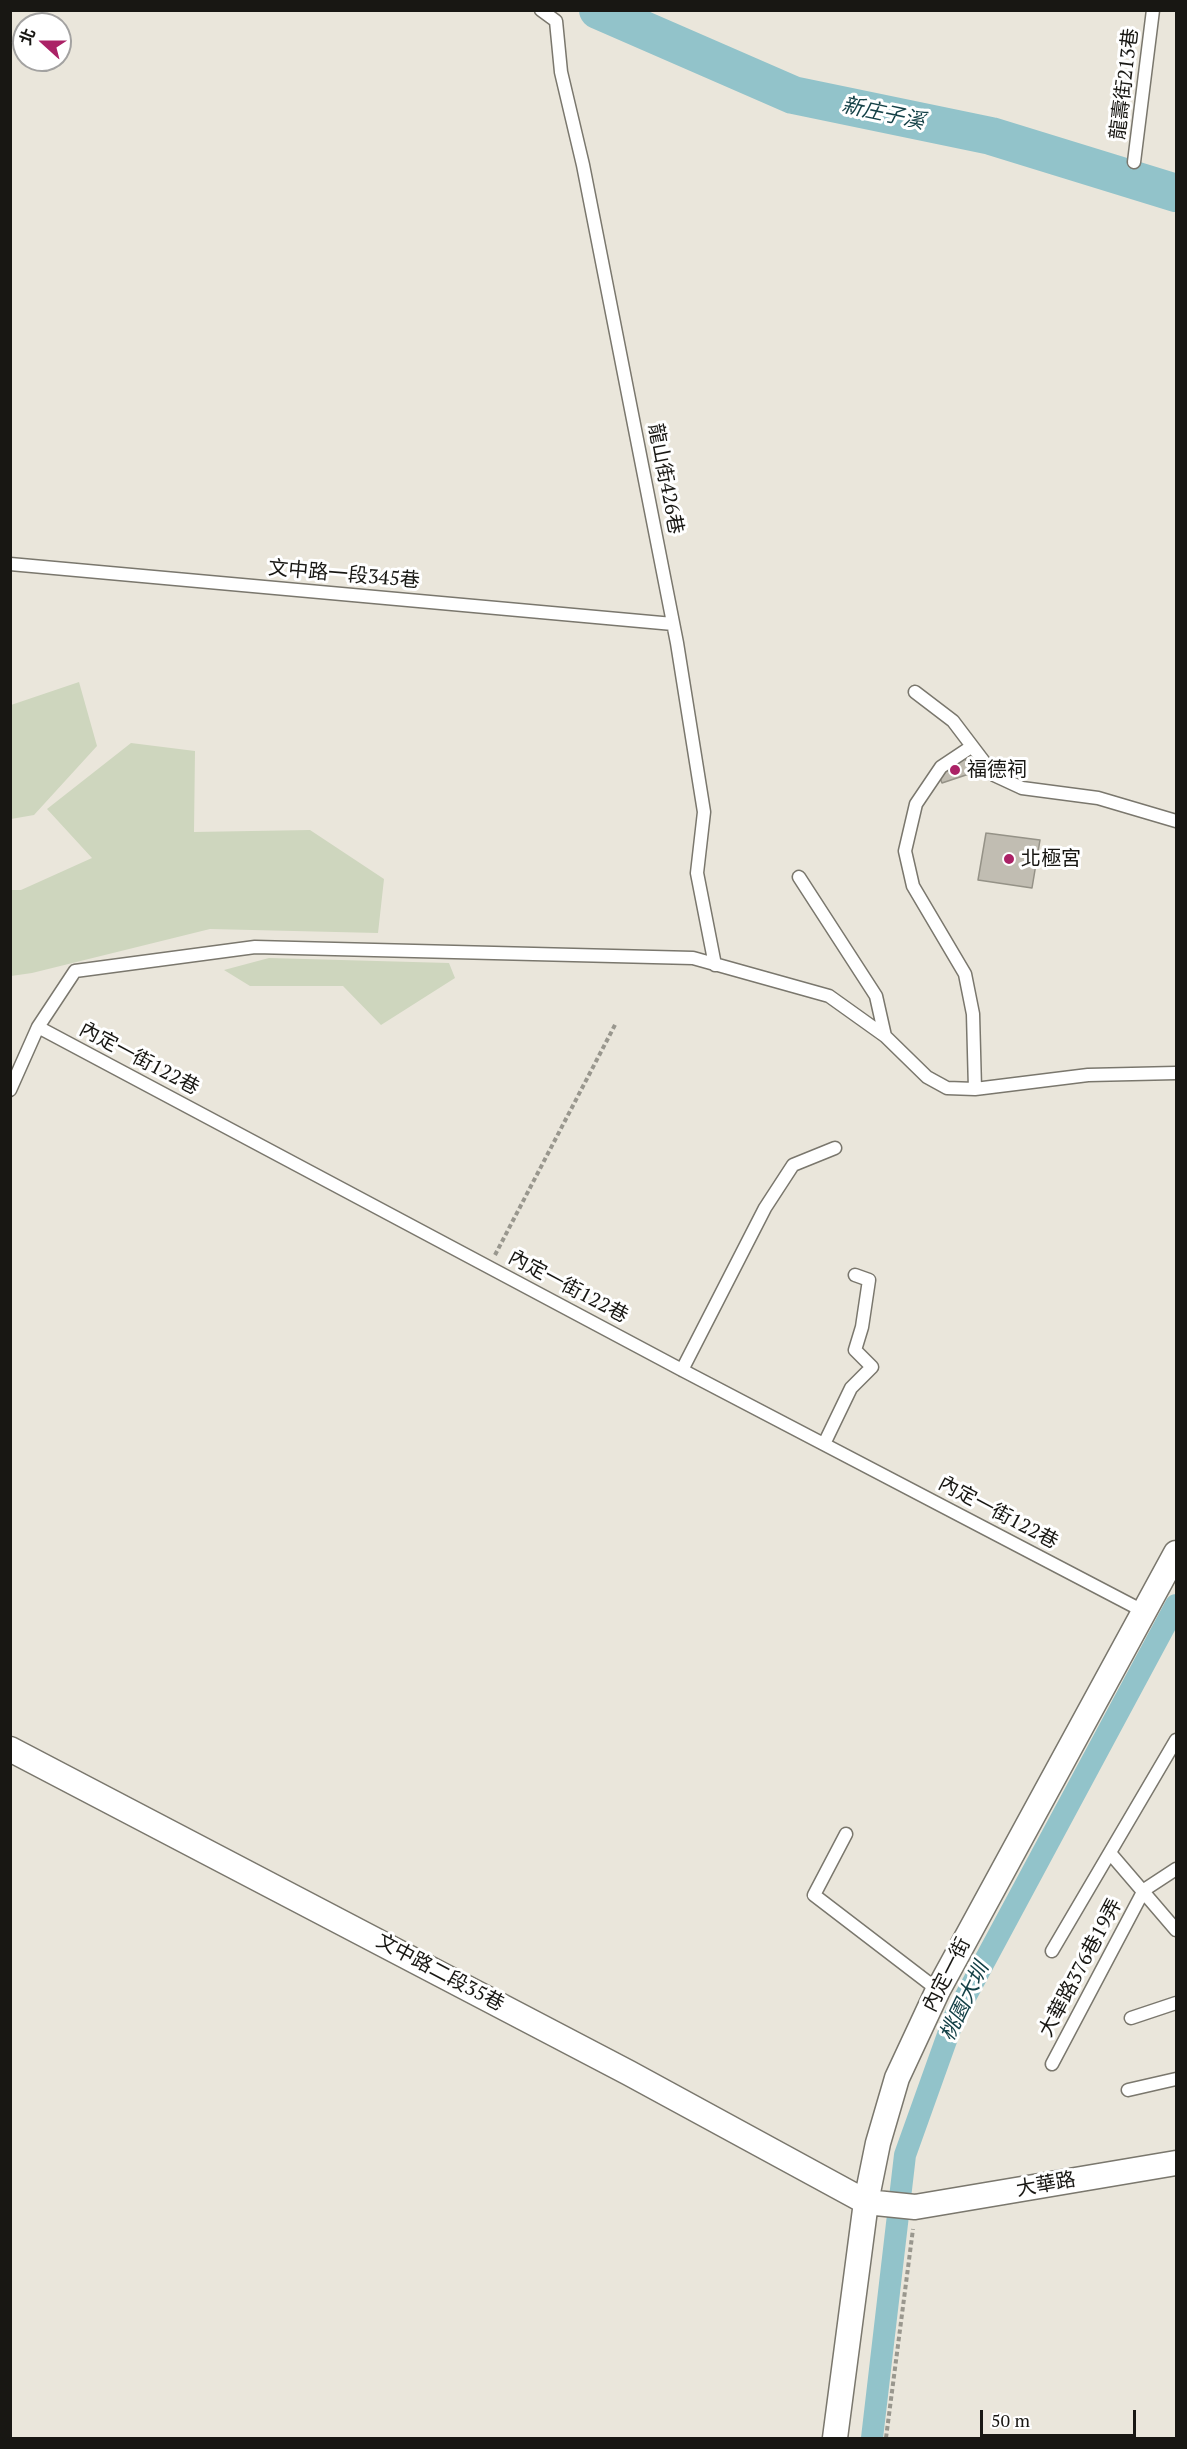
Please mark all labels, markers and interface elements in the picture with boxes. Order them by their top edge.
north arrow [12,12,72,72]
text: 北 [14,25,40,48]
street label: 龍壽街213巷 [1106,27,1144,141]
water label: 新庄子溪 [839,93,927,135]
street label: 龍山街426巷 [643,422,687,536]
street label: 文中路一段345巷 [267,556,421,594]
place label: 福德祠 [967,758,1027,782]
marker: 福德祠 [948,763,962,777]
place label: 北極宮 [1021,847,1081,871]
marker: 北極宮 [1002,852,1016,866]
street label: 內定一街122巷 [75,1017,203,1101]
street label: 內定一街122巷 [504,1245,632,1329]
street label: 內定一街122巷 [934,1471,1062,1555]
street label: 大華路376巷19弄 [1034,1895,1128,2041]
street label: 文中路二段35巷 [372,1929,508,2017]
street label: 內定一街 [918,1934,976,2016]
water label: 桃園大圳 [935,1959,995,2045]
street label: 大華路 [1014,2168,1078,2202]
scale bar [983,2398,1139,2436]
text: 50 m [991,2408,1030,2432]

